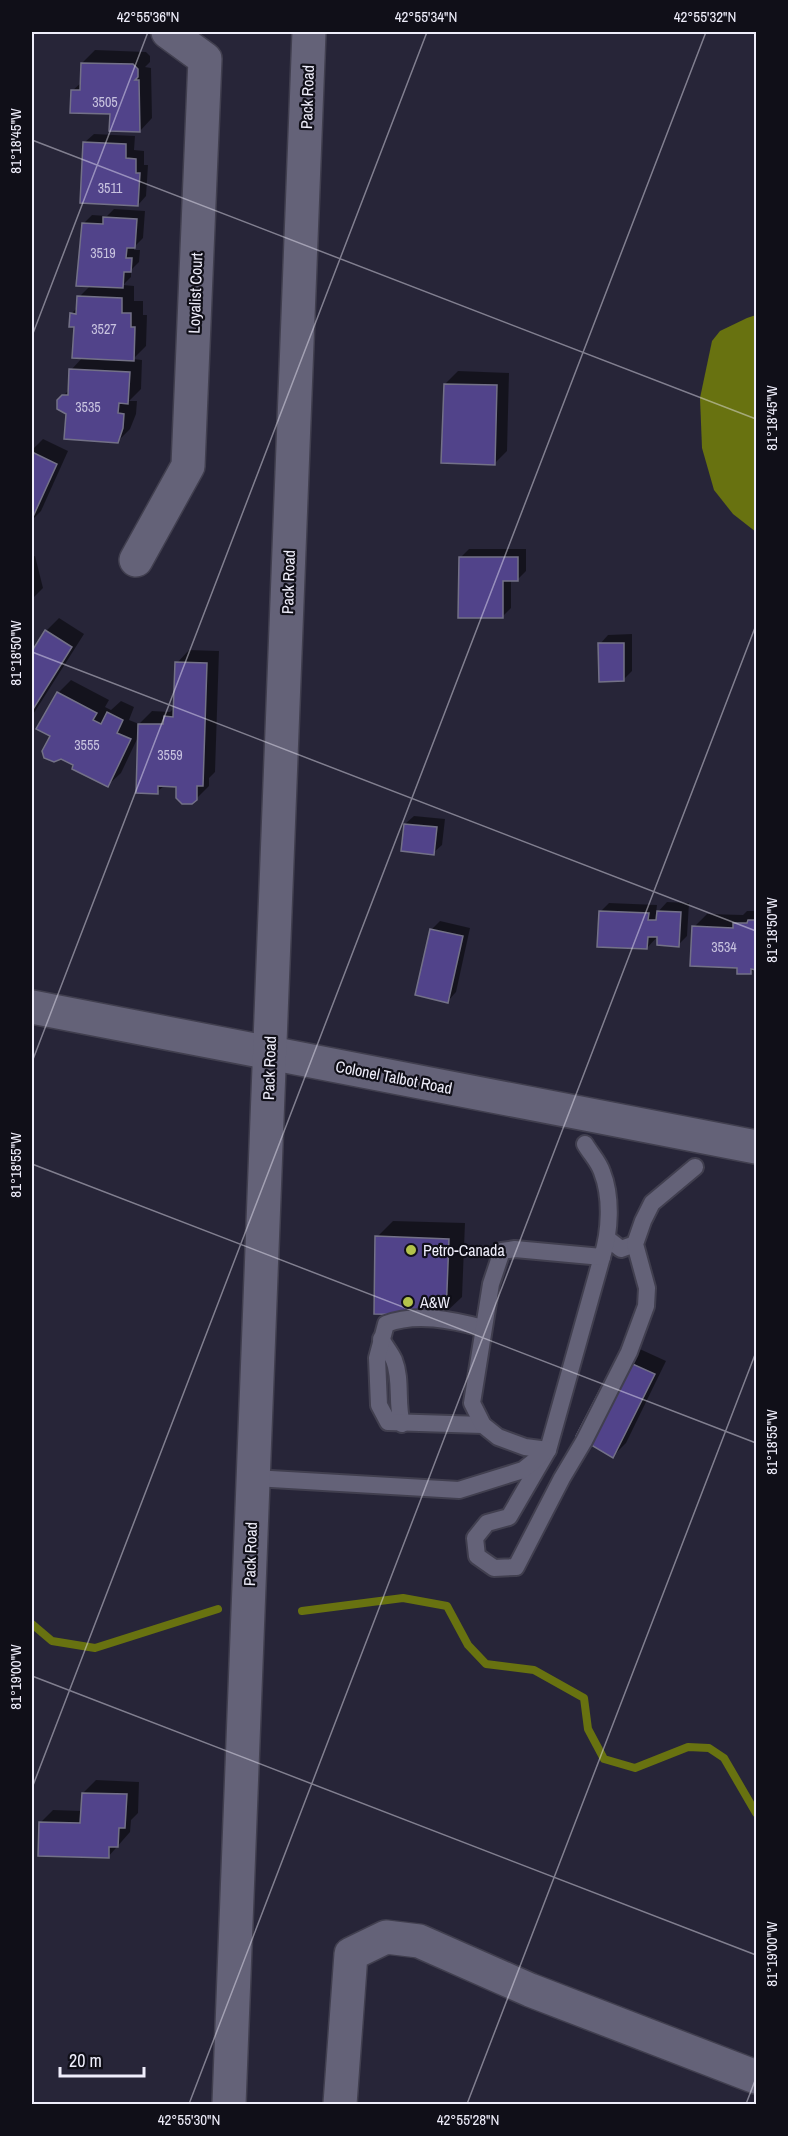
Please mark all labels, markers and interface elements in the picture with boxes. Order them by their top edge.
text: 42°55'36"N [117,6,179,27]
text: 42°55'34"N [395,6,457,27]
text: 42°55'32"N [674,6,736,27]
street label: Pack Road [295,65,319,129]
house number: 3505 [92,93,118,111]
text: 81°18'45"W [5,108,26,174]
house number: 3511 [98,179,123,197]
house number: 3519 [90,244,116,262]
street label: Loyalist Court [183,252,207,334]
house number: 3527 [91,320,117,338]
text: 81°18'45"W [761,385,782,451]
house number: 3535 [75,398,101,416]
street label: Pack Road [276,550,300,614]
text: 81°18'50"W [5,620,26,686]
house number: 3555 [74,736,100,754]
house number: 3559 [157,746,183,764]
text: 81°18'50"W [761,897,782,963]
house number: 3534 [711,938,737,956]
street label: Pack Road [257,1036,281,1100]
street label: Colonel Talbot Road [334,1055,454,1099]
text: 81°18'55"W [5,1132,26,1198]
place label: Petro-Canada [423,1239,505,1261]
marker: Petro-Canada [404,1243,418,1257]
place label: A&W [419,1291,451,1313]
marker: A&W [401,1295,415,1309]
text: 81°18'55"W [761,1409,782,1475]
street label: Pack Road [238,1522,262,1586]
text: 81°19'00"W [5,1644,26,1710]
text: 81°19'00"W [761,1921,782,1987]
scale bar [60,2040,144,2078]
text: 20 m [69,2048,102,2073]
text: 42°55'30"N [158,2109,220,2130]
text: 42°55'28"N [437,2109,499,2130]

